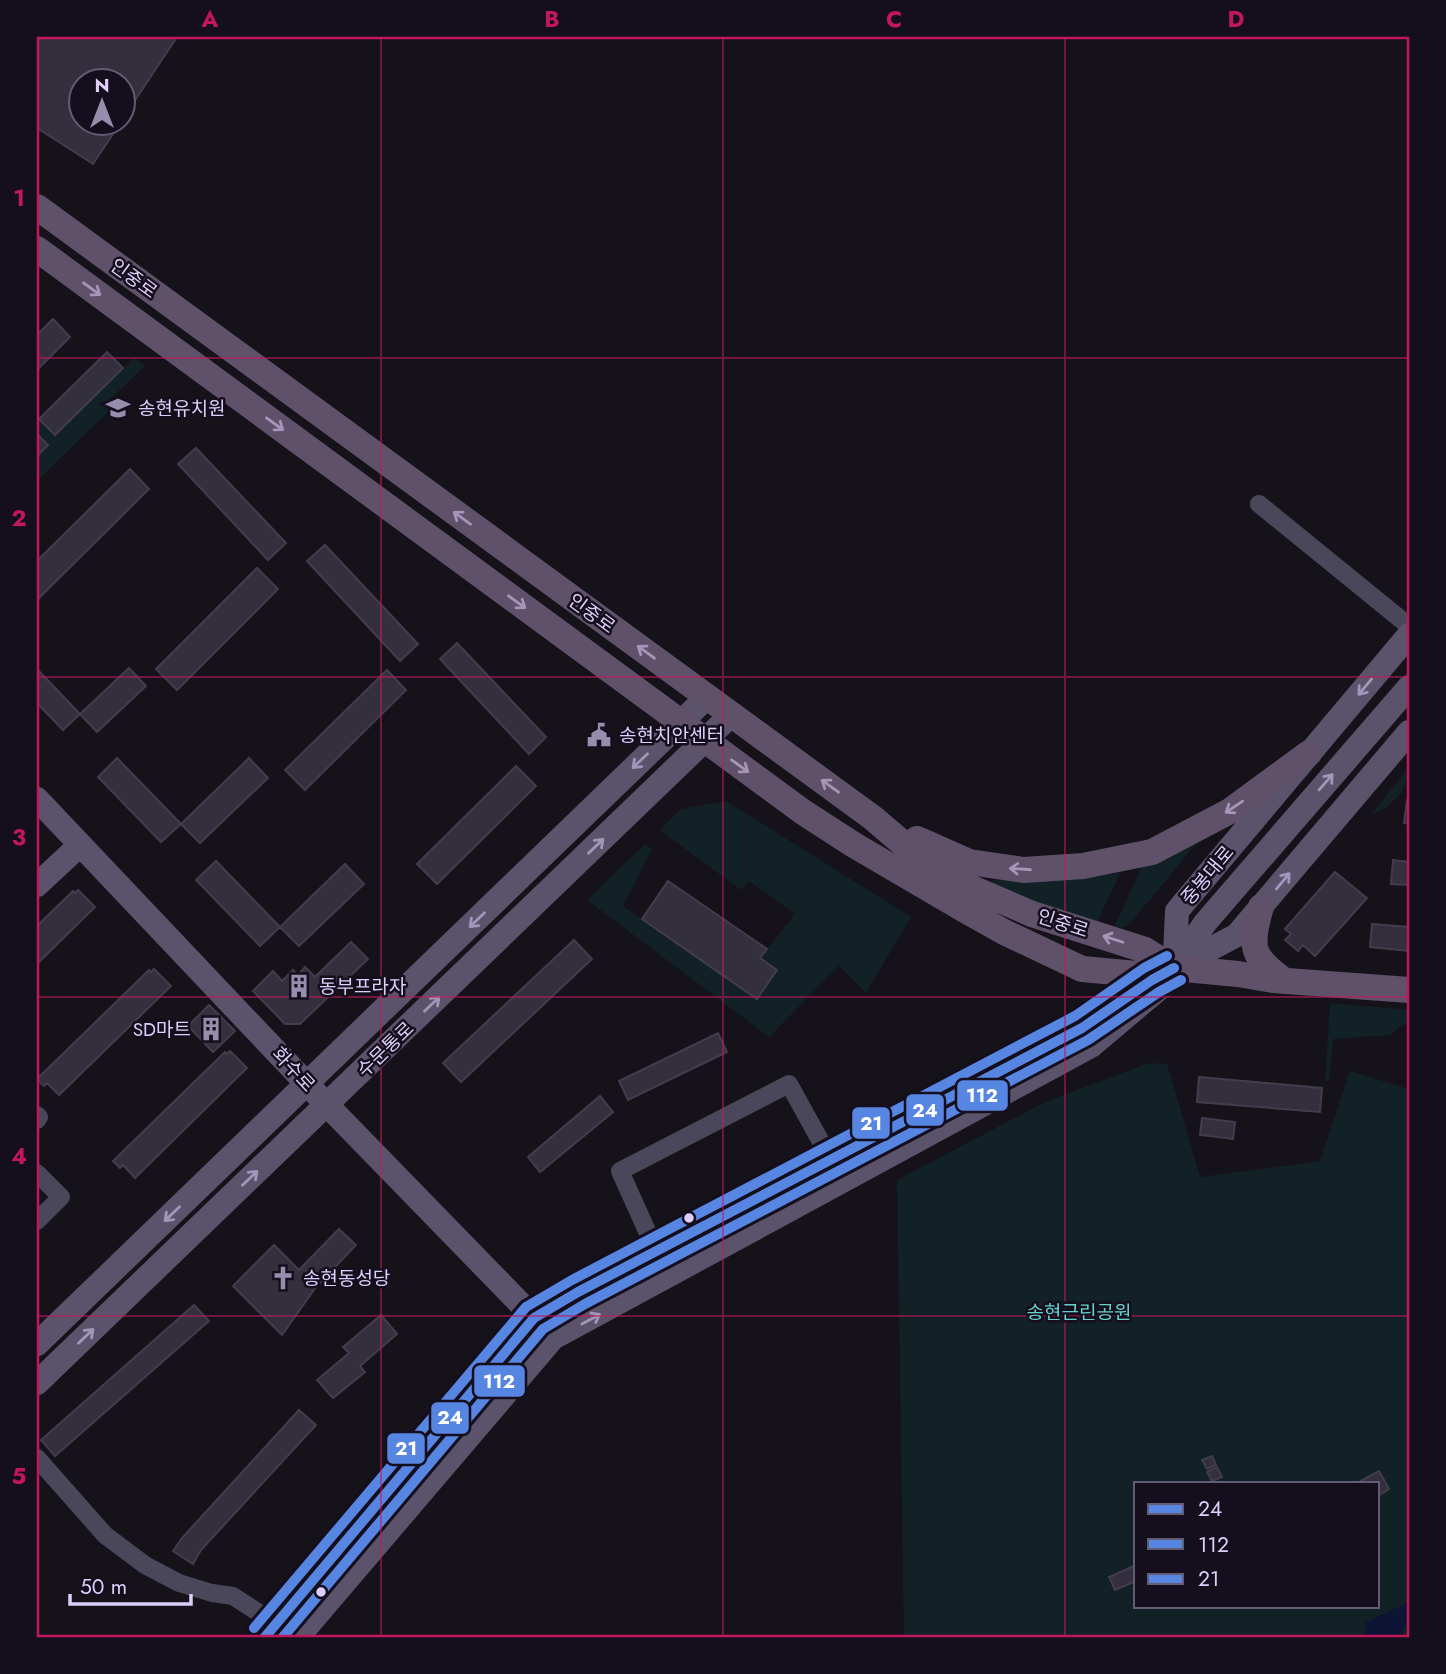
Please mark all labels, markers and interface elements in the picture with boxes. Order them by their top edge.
text: A [201,2,219,36]
text: B [544,2,560,36]
text: C [886,2,902,36]
text: D [1228,2,1245,36]
north arrow [66,66,136,136]
text: N [94,72,110,99]
text: 1 [13,181,25,215]
street label: 인중로 [105,252,163,305]
one-way arrow [82,282,101,296]
school or university icon: 송현유치원 [104,394,132,422]
place label: 송현유치원 [138,395,225,422]
one-way arrow [265,417,284,431]
text: 2 [11,501,27,535]
one-way arrow [453,511,472,525]
street label: 인중로 [563,587,621,640]
one-way arrow [508,595,526,610]
one-way arrow [637,645,656,659]
one-way arrow [1357,678,1373,696]
public building icon: 송현치안센터 [585,721,613,749]
place label: 송현치안센터 [619,722,724,749]
one-way arrow [632,753,649,770]
one-way arrow [730,759,749,773]
one-way arrow [1318,773,1334,791]
one-way arrow [820,779,839,794]
one-way arrow [1225,800,1244,814]
text: 3 [12,820,26,854]
one-way arrow [587,837,604,854]
street label: 중봉대로 [1175,840,1240,911]
one-way arrow [1009,862,1031,875]
one-way arrow [1275,872,1291,890]
street label: 인중로 [1034,903,1092,944]
one-way arrow [469,911,486,928]
one-way arrow [1102,932,1124,945]
building icon: 동부프라자 [285,972,313,1000]
place label: 동부프라자 [319,973,406,1000]
one-way arrow [423,995,440,1012]
building icon: SD마트 [197,1015,225,1043]
street label: 수문통로 [351,1015,420,1083]
place label: SD마트 [133,1016,191,1043]
street label: 화수로 [266,1041,321,1098]
line badge: 112 [956,1079,1009,1112]
text: 112 [966,1082,998,1109]
line badge: 24 [905,1093,945,1127]
text: 24 [912,1097,938,1124]
line badge: 21 [851,1106,891,1140]
text: 21 [860,1110,882,1137]
text: 4 [11,1139,27,1173]
one-way arrow [241,1170,258,1187]
one-way arrow [164,1205,181,1222]
unlabelled marker [682,1211,696,1225]
church icon: 송현동성당 [269,1264,297,1292]
place label: 송현동성당 [303,1265,390,1292]
park label: 송현근린공원 [1027,1299,1131,1326]
one-way arrow [580,1311,601,1325]
one-way arrow [77,1327,94,1344]
line badge: 112 [473,1364,526,1398]
text: 112 [483,1368,515,1395]
line badge: 24 [430,1401,470,1435]
text: 24 [437,1404,463,1431]
line badge: 21 [386,1432,426,1465]
text: 21 [395,1435,417,1462]
text: 5 [12,1459,26,1493]
legend [1134,1482,1380,1608]
text: 24 [1198,1494,1222,1524]
text: 112 [1198,1530,1229,1560]
scale bar [70,1562,191,1606]
text: 21 [1198,1564,1219,1594]
text: 50 m [80,1572,127,1602]
unlabelled marker [314,1585,328,1599]

